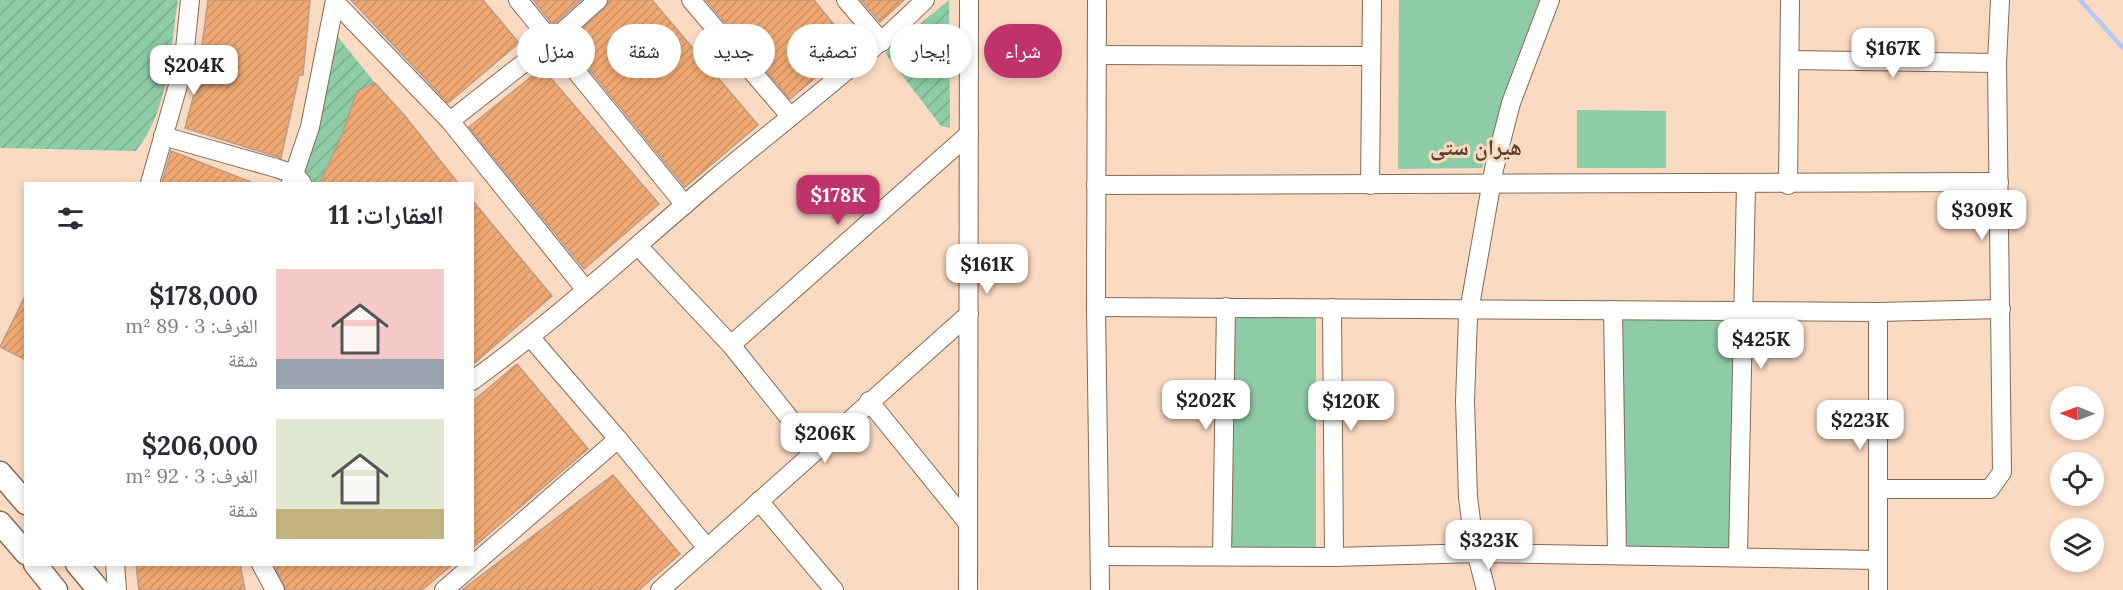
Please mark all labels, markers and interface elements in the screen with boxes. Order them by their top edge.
chip: منزل [517,24,595,78]
chip: شقة [607,24,681,78]
chip: جديد [693,24,775,78]
chip: تصفية [787,24,878,78]
chip: إيجار [890,24,972,78]
chip: شراء [984,24,1062,78]
pin: $167K [1851,28,1935,79]
text: $167K [1866,35,1921,60]
pin: $204K [152,45,236,96]
text: $204K [164,52,224,77]
district label: هیران ستی [1430,133,1522,161]
pin: $178K [796,175,880,226]
text: $178K [811,182,865,207]
pin: $309K [1940,190,2024,241]
text: $309K [1951,197,2013,222]
text: العقارات: 11 [329,198,444,231]
icon: filters [54,202,87,235]
pin: $161K [945,244,1029,295]
text: $161K [960,251,1014,276]
text: $178,000 [149,279,258,312]
icon: home [324,293,396,365]
text: الغرف: 3 · 89 m² [125,313,258,338]
pin: $425K [1719,319,1803,370]
text: $425K [1732,326,1790,351]
text: شقة [228,347,258,372]
pin: $202K [1164,380,1248,431]
pin: $120K [1309,381,1393,432]
north arrow [2050,386,2104,440]
map controls [2050,386,2104,572]
text: $202K [1176,387,1236,412]
text: $120K [1322,388,1380,413]
pin: $223K [1818,400,1902,451]
text: $223K [1831,407,1889,432]
pin: $206K [783,413,867,464]
text: $206K [795,420,855,445]
text: $206,000 [142,429,258,462]
icon: home [324,443,396,515]
button: locate [2050,452,2104,506]
text: الغرف: 3 · 92 m² [126,463,258,488]
text: شقة [228,497,258,522]
button: layers [2050,518,2104,572]
pin: $323K [1447,520,1531,571]
text: $323K [1459,527,1519,552]

